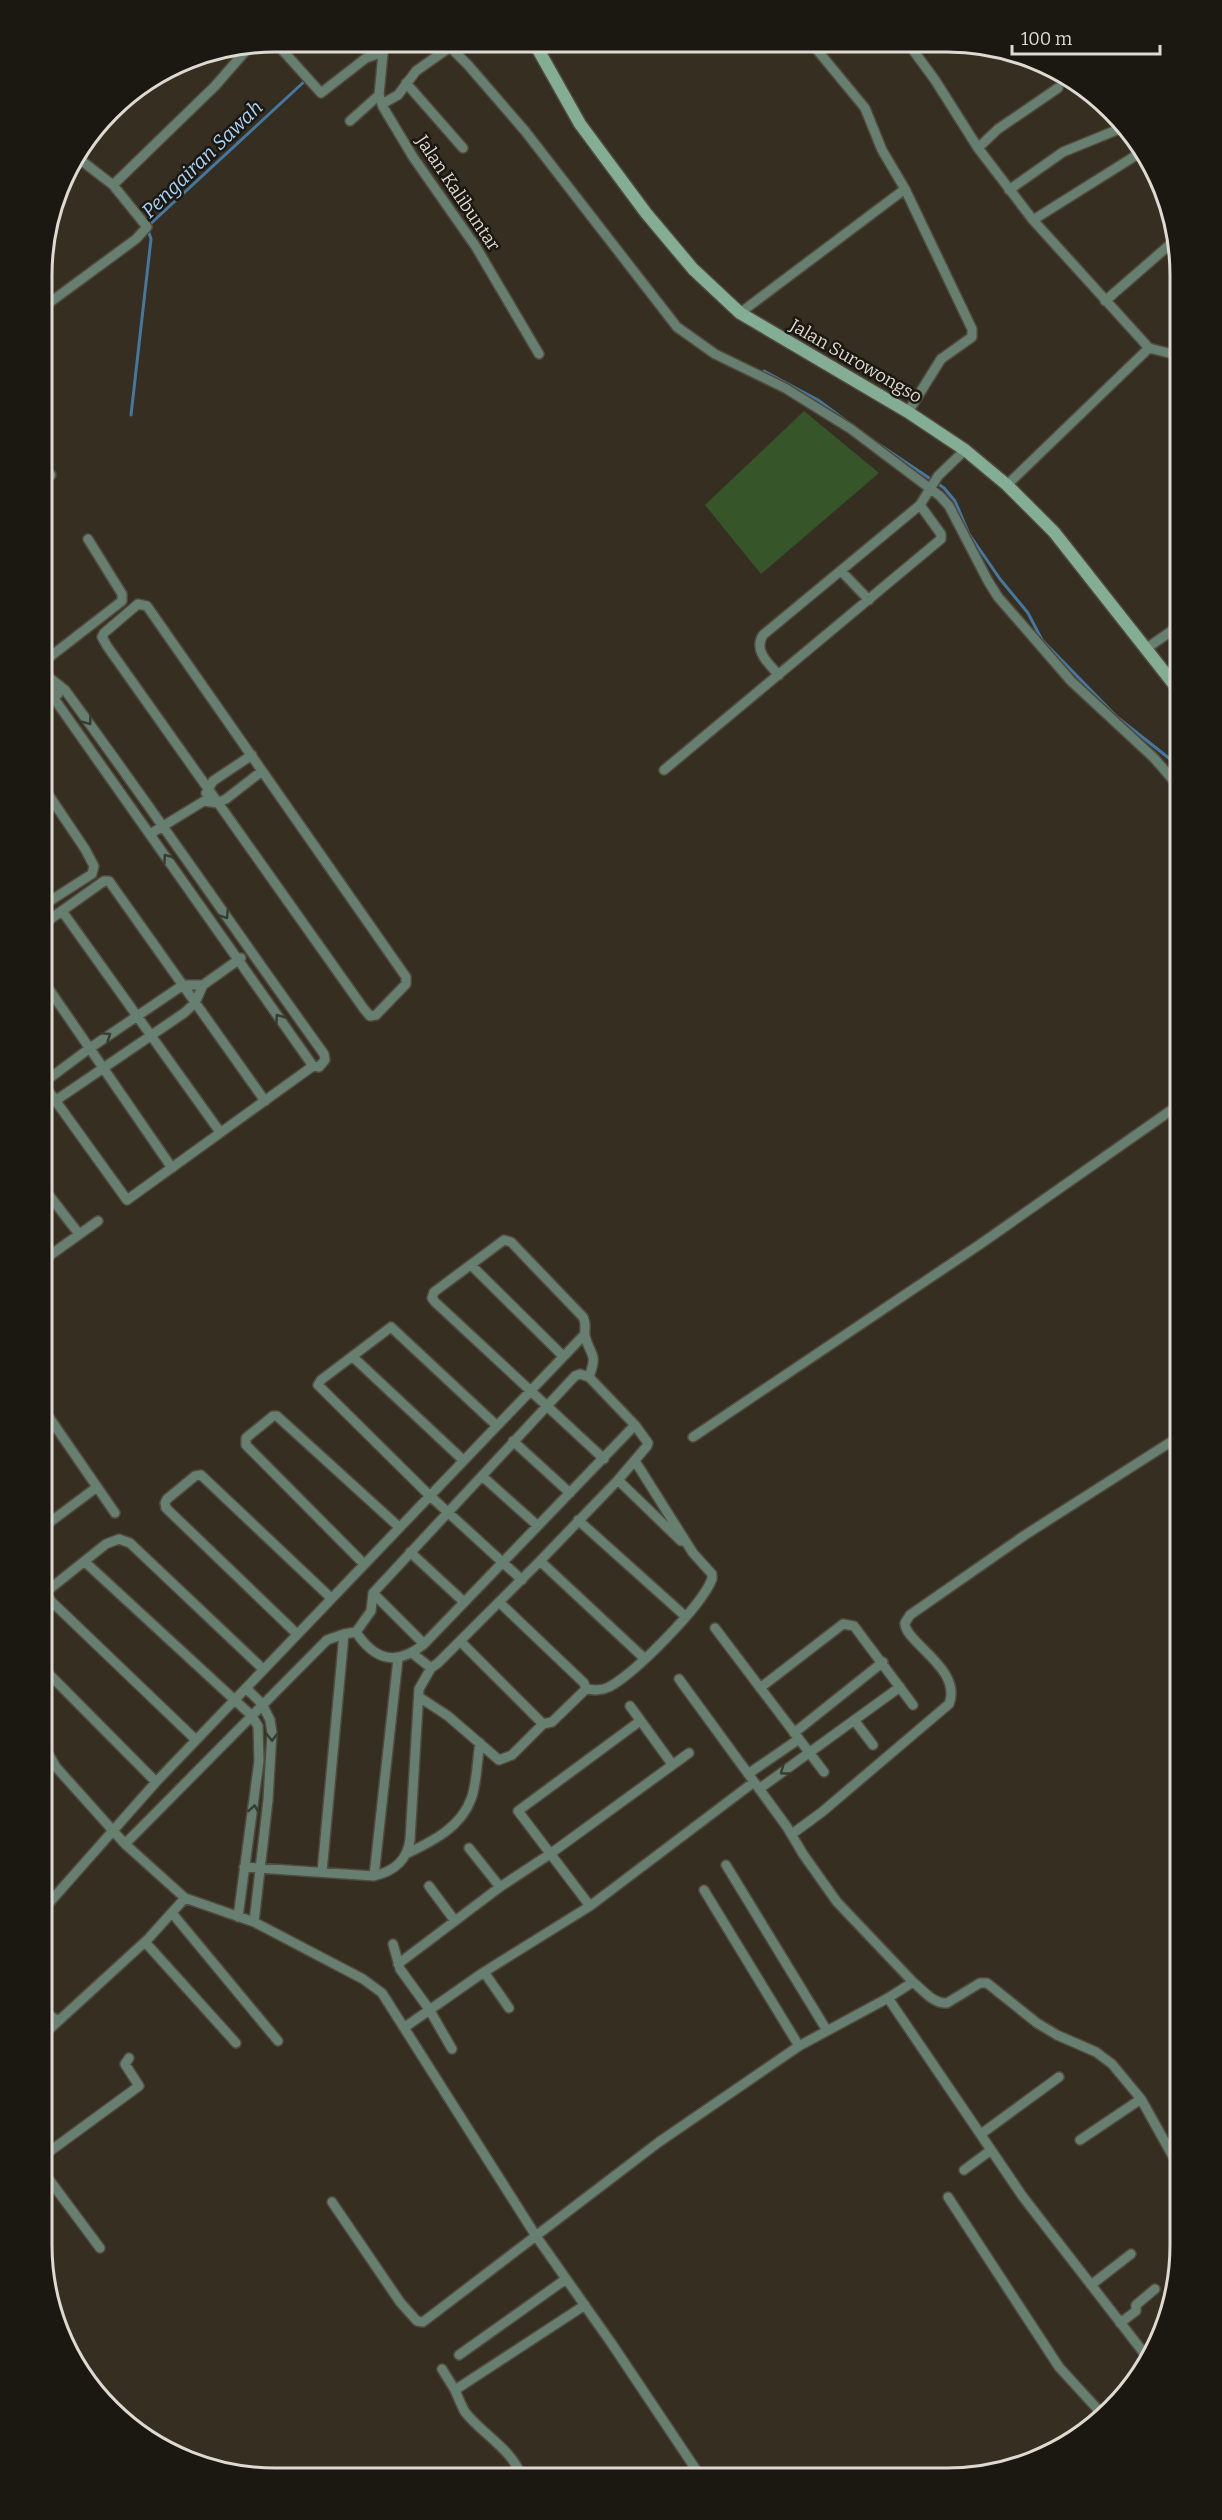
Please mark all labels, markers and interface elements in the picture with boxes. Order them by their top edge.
scale bar [1012,18,1160,56]
text: 100 m [1021,28,1072,50]
water label: Pengairan Sawah [137,95,267,223]
street label: Jalan Kalibuntar [411,130,505,255]
street label: Jalan Surowongso [785,314,926,408]
one-way arrow [81,715,92,726]
one-way arrow [163,854,174,865]
one-way arrow [218,908,229,919]
one-way arrow [275,1013,286,1024]
one-way arrow [100,1032,111,1043]
one-way arrow [266,1733,278,1742]
one-way arrow [780,1764,791,1775]
one-way arrow [247,1804,260,1814]

